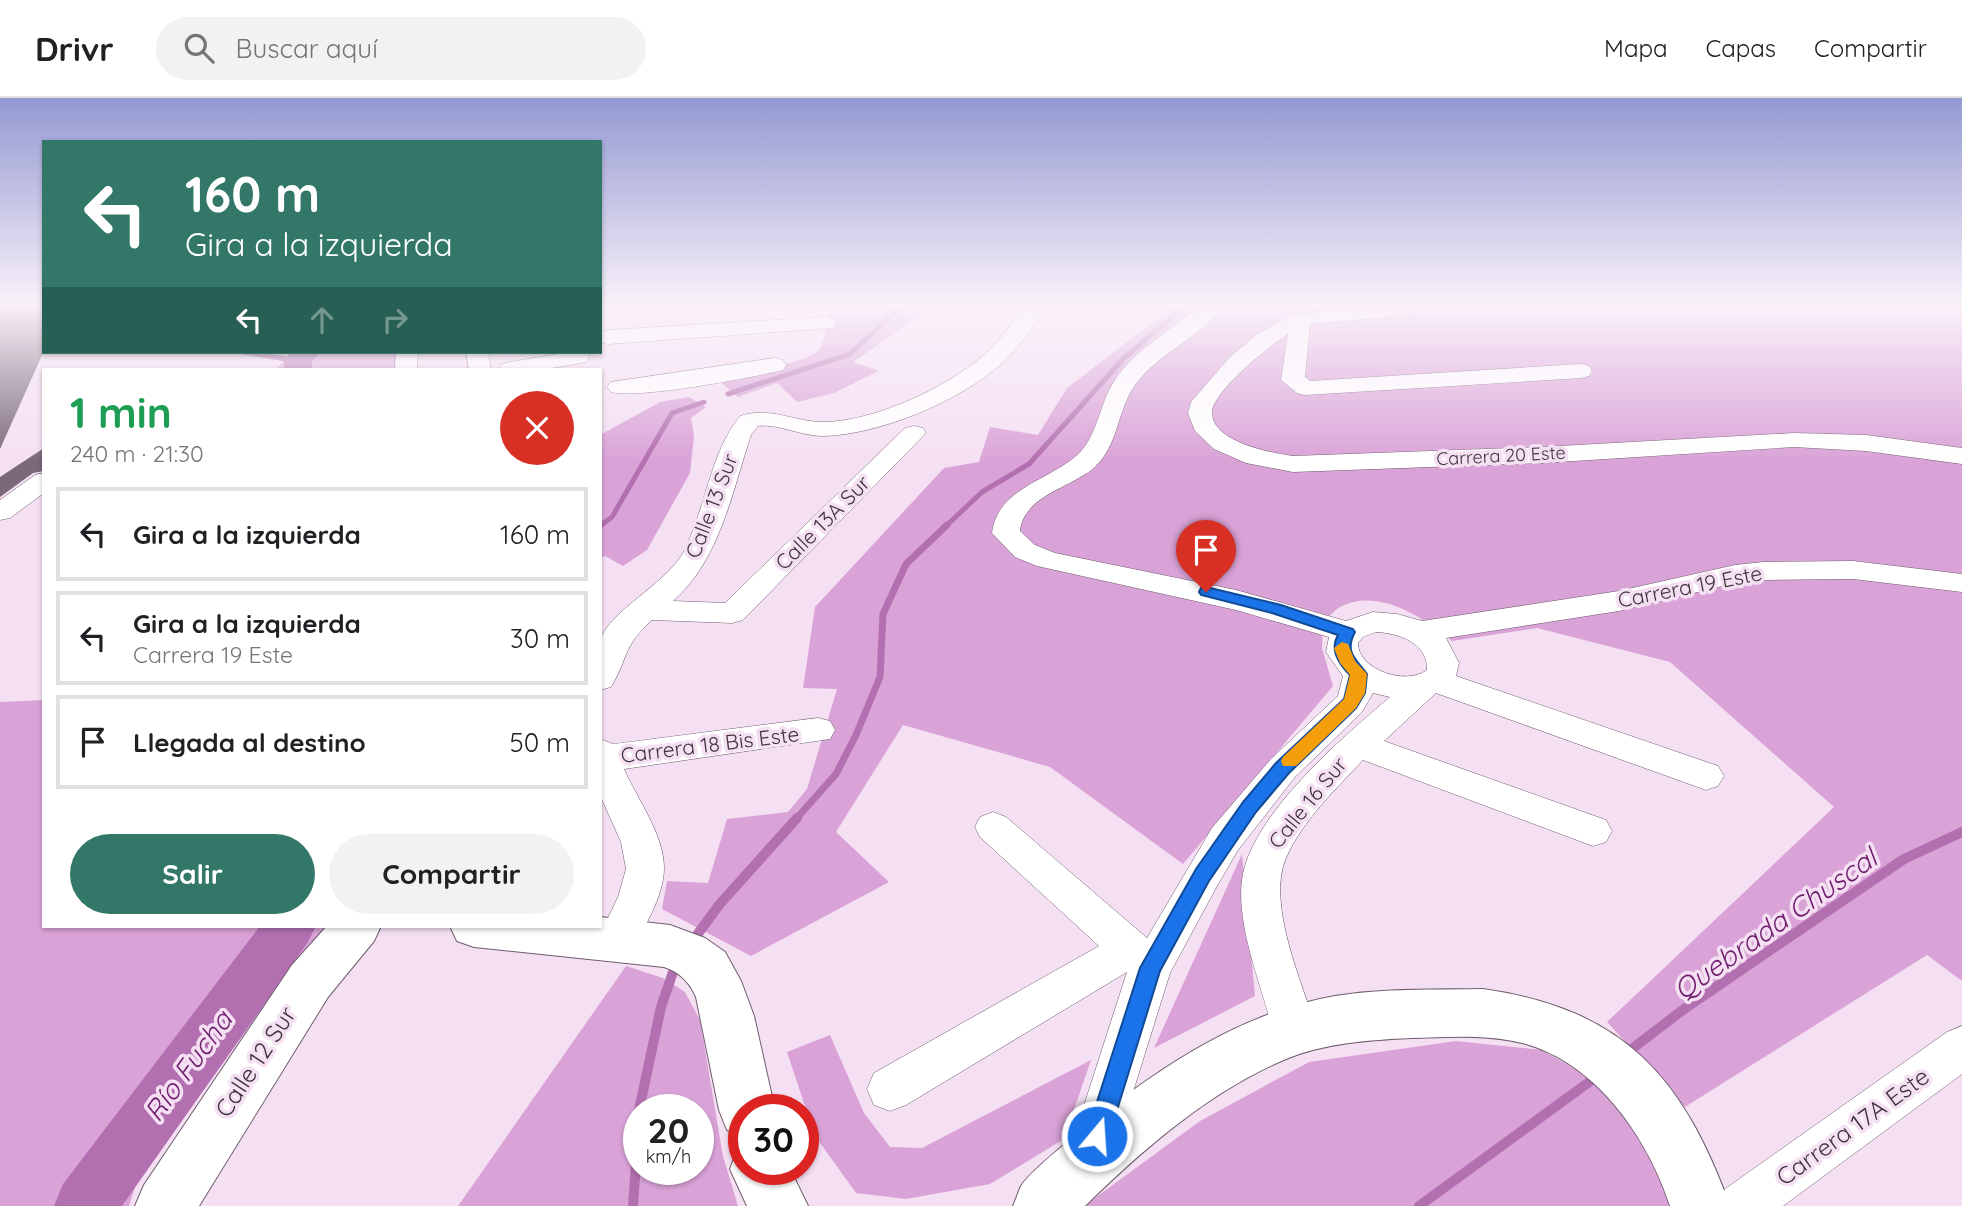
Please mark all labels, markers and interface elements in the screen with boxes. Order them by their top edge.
search box [156,17,646,80]
text: Drivr [35,28,114,69]
icon: search [180,29,218,67]
text: Buscar aquí [236,32,378,65]
text: Mapa [1604,33,1668,63]
text: Capas [1706,33,1776,63]
text: Compartir [1814,33,1927,63]
text: 160 m [185,163,320,224]
icon: left [70,168,161,259]
text: Gira a la izquierda [185,224,453,264]
icon: left [230,301,268,339]
icon: ahead [303,301,341,339]
icon: right [376,301,414,339]
text: 1 min [70,386,172,439]
button: close [500,391,574,465]
text: 240 m · 21:30 [70,439,204,468]
street label: Carrera 20 Este [1436,441,1566,470]
street label: Calle 13 Sur [679,450,743,562]
street label: Calle 13A Sur [769,469,875,575]
icon: left [74,515,112,553]
text: Gira a la izquierda [133,518,361,551]
text: 160 m [500,518,570,551]
pin [1176,520,1236,592]
icon: arrive [1187,531,1225,569]
street label: Carrera 19 Este [1616,559,1764,613]
text: Gira a la izquierda [133,607,361,640]
icon: left [74,619,112,657]
text: 30 m [510,622,570,655]
text: Carrera 19 Este [133,640,293,669]
street label: Carrera 18 Bis Este [619,720,801,768]
icon: arrive [74,723,112,761]
text: Llegada al destino [133,726,366,759]
text: 50 m [510,726,570,759]
street label: Calle 16 Sur [1262,751,1352,853]
button: Salir [70,834,315,914]
button: Compartir [329,834,574,914]
water label: Quebrada Chuscal [1666,838,1886,1007]
street label: Calle 12 Sur [208,1000,302,1123]
water label: Río Fucha [136,1002,241,1128]
street label: Carrera 17A Este [1770,1061,1935,1192]
speed limit sign: 30 [728,1094,819,1185]
position arrow [1060,1099,1134,1173]
text: 20 [648,1108,689,1152]
text: km/h [646,1145,691,1168]

